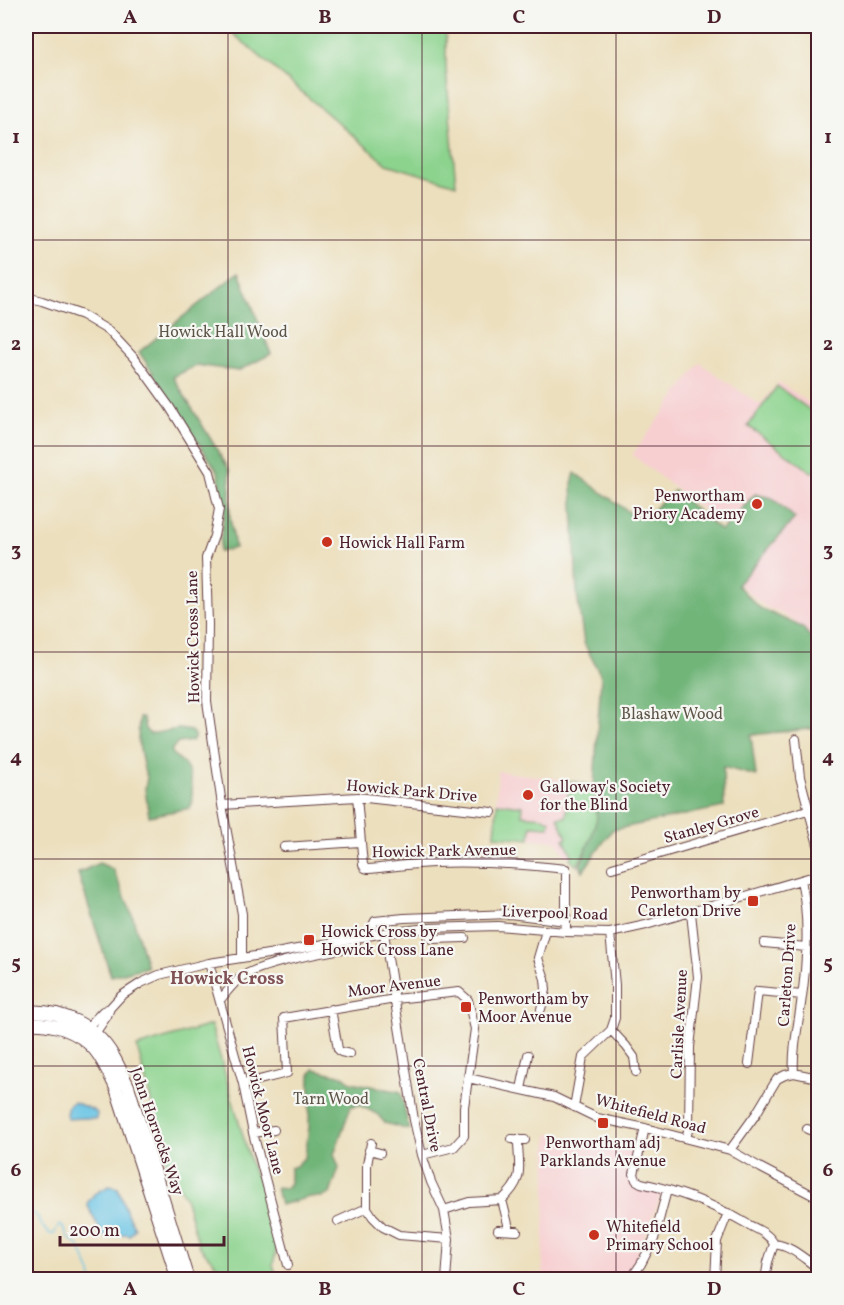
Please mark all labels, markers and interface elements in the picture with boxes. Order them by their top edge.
text: A [123,4,137,32]
text: B [318,4,332,32]
text: C [513,4,526,32]
text: D [707,4,721,32]
text: 1 [12,124,20,152]
text: 1 [824,124,832,152]
park label: Howick Hall Wood [158,322,288,344]
text: 2 [11,331,21,359]
text: 2 [823,331,833,359]
place label: Penwortham Priory Academy [633,486,745,526]
marker: Penwortham Priory Academy [750,497,764,511]
place label: Howick Hall Farm [339,533,465,555]
marker: Howick Hall Farm [320,535,334,549]
text: 3 [11,537,21,565]
text: 3 [823,537,833,565]
street label: Howick Cross Lane [182,570,206,704]
park label: Blashaw Wood [621,704,723,726]
text: 4 [10,744,22,772]
text: 4 [822,744,834,772]
street label: Howick Park Drive [345,775,478,809]
place label: Galloway's Society for the Blind [540,777,671,817]
marker: Galloway's Society for the Blind [521,788,535,802]
street label: Stanley Grove [661,802,762,850]
street label: Howick Park Avenue [372,840,516,864]
place label: Penwortham by Carleton Drive [630,883,741,923]
marker: Penwortham by Carleton Drive [746,894,760,908]
street label: Liverpool Road [501,901,609,927]
place label: Howick Cross by Howick Cross Lane [321,922,454,962]
street label: Carleton Drive [773,923,803,1027]
marker: Howick Cross by Howick Cross Lane [302,933,316,947]
text: 5 [11,950,21,978]
text: 5 [823,950,833,978]
district label: Howick Cross [170,967,284,992]
street label: Carlisle Avenue [666,969,694,1079]
street label: Moor Avenue [346,970,442,1004]
place label: Penwortham by Moor Avenue [478,989,589,1029]
marker: Penwortham by Moor Avenue [459,1000,473,1014]
street label: Howick Moor Lane [235,1044,289,1177]
street label: Central Drive [406,1057,446,1154]
street label: John Horrocks Way [124,1064,189,1199]
park label: Tarn Wood [293,1089,369,1111]
street label: Whitefield Road [593,1090,708,1140]
marker: Penwortham adj Parklands Avenue [596,1116,610,1130]
place label: Penwortham adj Parklands Avenue [540,1133,666,1173]
text: 6 [11,1157,22,1185]
text: 6 [823,1157,834,1185]
scale bar [60,1209,224,1247]
place label: Whitefield Primary School [606,1217,714,1257]
text: 200 m [69,1219,120,1244]
marker: Whitefield Primary School [587,1228,601,1242]
text: A [123,1276,137,1304]
text: B [318,1276,332,1304]
text: C [513,1276,526,1304]
text: D [707,1276,721,1304]

